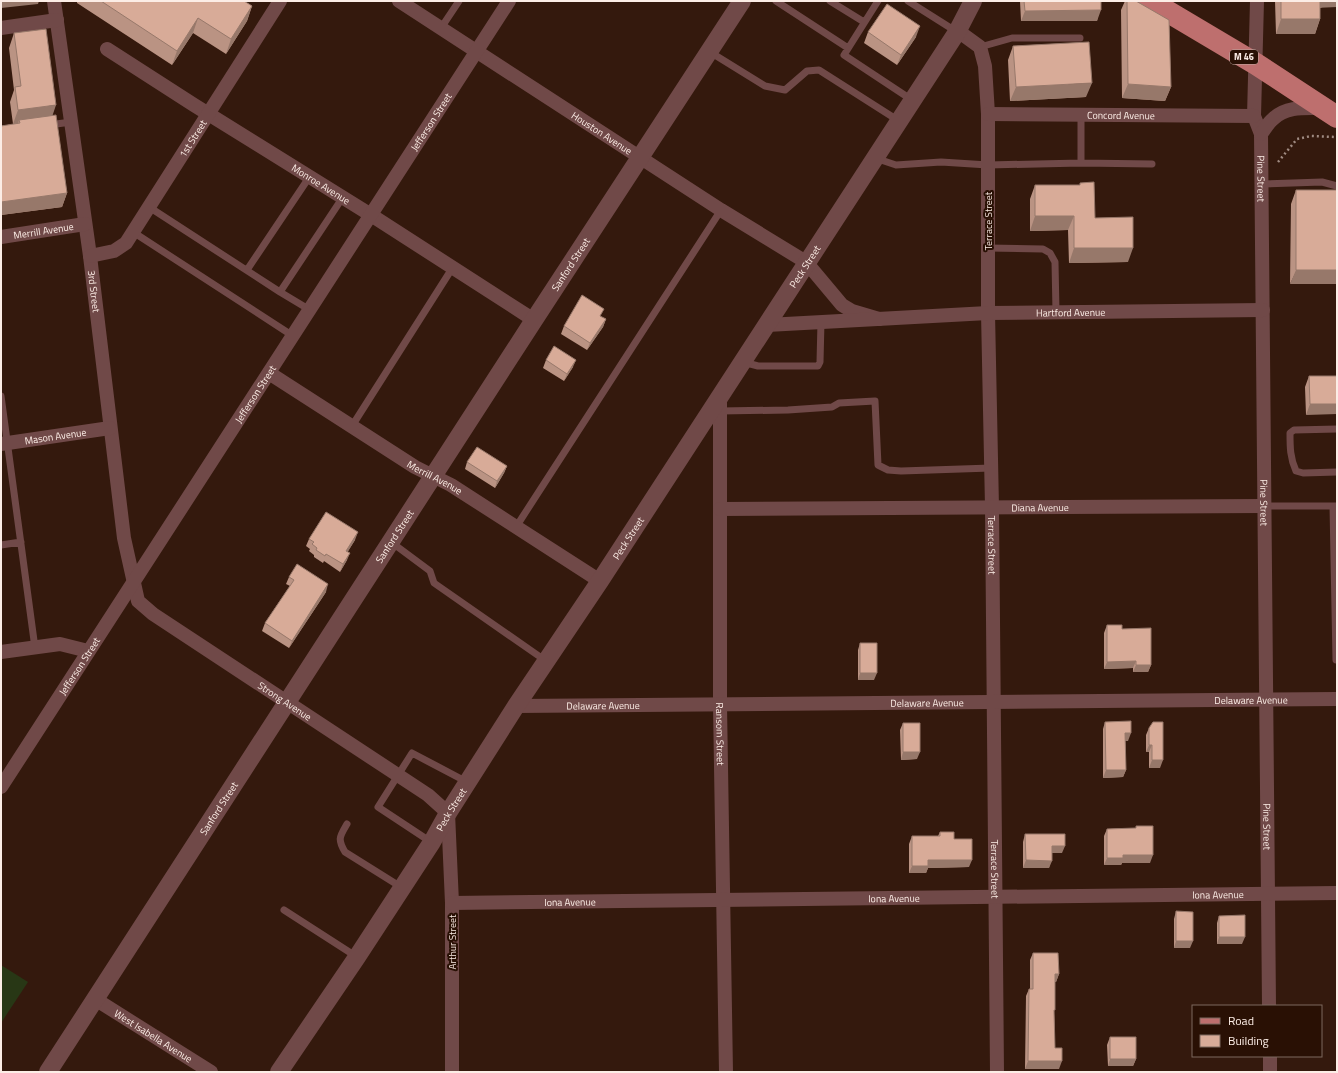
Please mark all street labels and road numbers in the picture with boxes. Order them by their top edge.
road number: M 46 [1230,50,1258,64]
street label: Jefferson Street [407,90,456,154]
street label: Houston Avenue [568,108,635,158]
street label: Concord Avenue [1087,108,1155,123]
street label: 1st Street [175,117,211,160]
street label: Pine Street [1253,155,1269,203]
street label: Monroe Avenue [289,160,353,208]
street label: Terrace Street [981,191,996,250]
street label: Merrill Avenue [12,219,75,243]
street label: Sanford Street [548,234,594,294]
street label: Peck Street [786,242,825,291]
street label: 3rd Street [84,269,104,314]
street label: Hartford Avenue [1036,305,1105,320]
street label: Jefferson Street [231,362,280,426]
street label: Mason Avenue [24,425,87,448]
street label: Merrill Avenue [404,457,465,498]
street label: Pine Street [1256,479,1272,527]
street label: Diana Avenue [1011,500,1069,515]
street label: Sanford Street [372,506,418,566]
street label: Peck Street [609,514,648,563]
street label: Terrace Street [984,516,1000,575]
street label: Jefferson Street [55,634,104,698]
street label: Strong Avenue [255,678,315,724]
street label: Delaware Avenue [1214,692,1288,708]
street label: Delaware Avenue [890,695,964,711]
street label: Delaware Avenue [566,698,640,714]
street label: Ransom Street [712,702,728,766]
street label: Sanford Street [196,778,242,838]
street label: Peck Street [432,785,470,834]
street label: Pine Street [1259,803,1275,850]
street label: Terrace Street [987,840,1002,899]
street label: Iona Avenue [1192,887,1244,903]
street label: Iona Avenue [868,891,920,906]
street label: Iona Avenue [544,894,596,910]
street label: Arthur Street [445,914,460,970]
street label: West Isabella Avenue [111,1006,195,1066]

